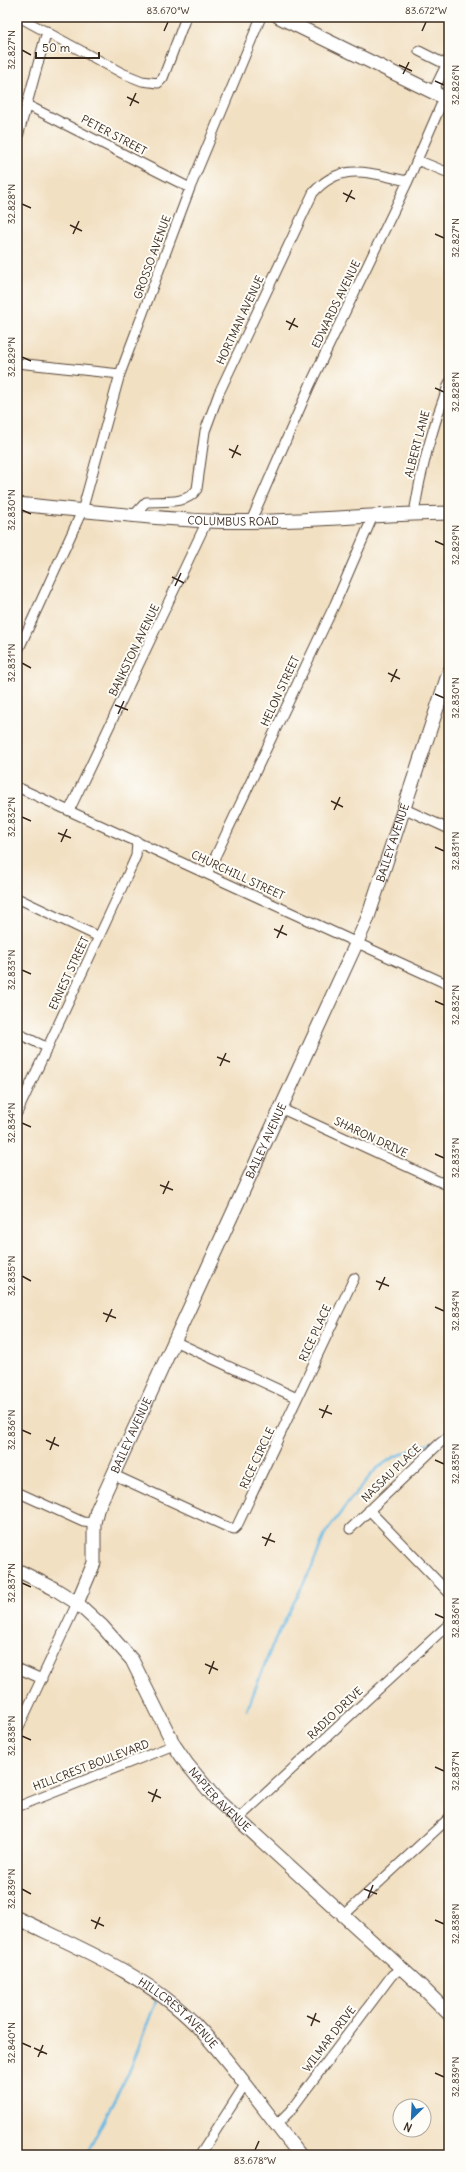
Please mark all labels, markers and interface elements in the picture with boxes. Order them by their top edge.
text: 83.670°W [146,4,190,17]
text: 83.672°W [405,4,447,17]
text: 32.827°N [5,30,18,70]
scale bar [36,34,99,60]
text: 50 m [42,40,71,55]
text: 32.826°N [449,65,462,105]
street label: PETER STREET [79,112,149,158]
text: 32.828°N [5,184,18,224]
street label: GROSSO AVENUE [130,213,174,301]
text: 32.827°N [449,218,462,258]
street label: EDWARDS AVENUE [309,258,363,350]
street label: HORTMAN AVENUE [213,273,267,367]
text: 32.829°N [5,337,18,377]
text: 32.828°N [449,372,462,412]
street label: ALBERT LANE [401,409,433,479]
text: 32.830°N [5,489,18,531]
street label: COLUMBUS ROAD [187,513,279,529]
text: 32.829°N [449,525,462,565]
street label: BANKSTON AVENUE [106,602,162,698]
text: 32.831°N [5,644,18,682]
street label: HELON STREET [258,653,303,728]
text: 32.830°N [449,677,462,719]
text: 32.832°N [5,797,18,837]
street label: BAILEY AVENUE [373,802,412,884]
text: 32.831°N [449,832,462,870]
street label: CHURCHILL STREET [189,847,287,903]
street label: ERNEST STREET [46,934,92,1012]
text: 32.833°N [5,950,18,990]
text: 32.832°N [449,985,462,1025]
street label: BAILEY AVENUE [243,1100,289,1181]
text: 32.834°N [5,1103,18,1143]
street label: SHARON DRIVE [332,1114,410,1160]
text: 32.833°N [449,1138,462,1178]
text: 32.835°N [5,1256,18,1296]
text: 32.834°N [449,1291,462,1331]
street label: RICE PLACE [296,1302,334,1364]
street label: BAILEY AVENUE [108,1395,155,1475]
text: 32.836°N [5,1410,18,1450]
street label: RICE CIRCLE [237,1425,277,1491]
street label: NASSAU PLACE [358,1441,424,1505]
text: 32.835°N [449,1444,462,1484]
text: 32.837°N [5,1563,18,1603]
text: 32.836°N [449,1598,462,1638]
street label: RADIO DRIVE [305,1684,365,1742]
text: 32.838°N [5,1716,18,1756]
street label: HILLCREST BOULEVARD [31,1736,151,1794]
text: 32.837°N [449,1751,462,1791]
street label: NAPIER AVENUE [186,1764,254,1834]
text: 32.839°N [5,1869,18,1909]
text: 32.838°N [449,1904,462,1944]
street label: HILLCREST AVENUE [136,1974,221,2051]
street label: WILMAR DRIVE [300,2003,358,2075]
text: 32.840°N [5,2022,18,2064]
text: 32.839°N [449,2057,462,2097]
north arrow [392,2098,432,2138]
text: N [402,2119,414,2135]
text: 83.678°W [234,2154,276,2167]

